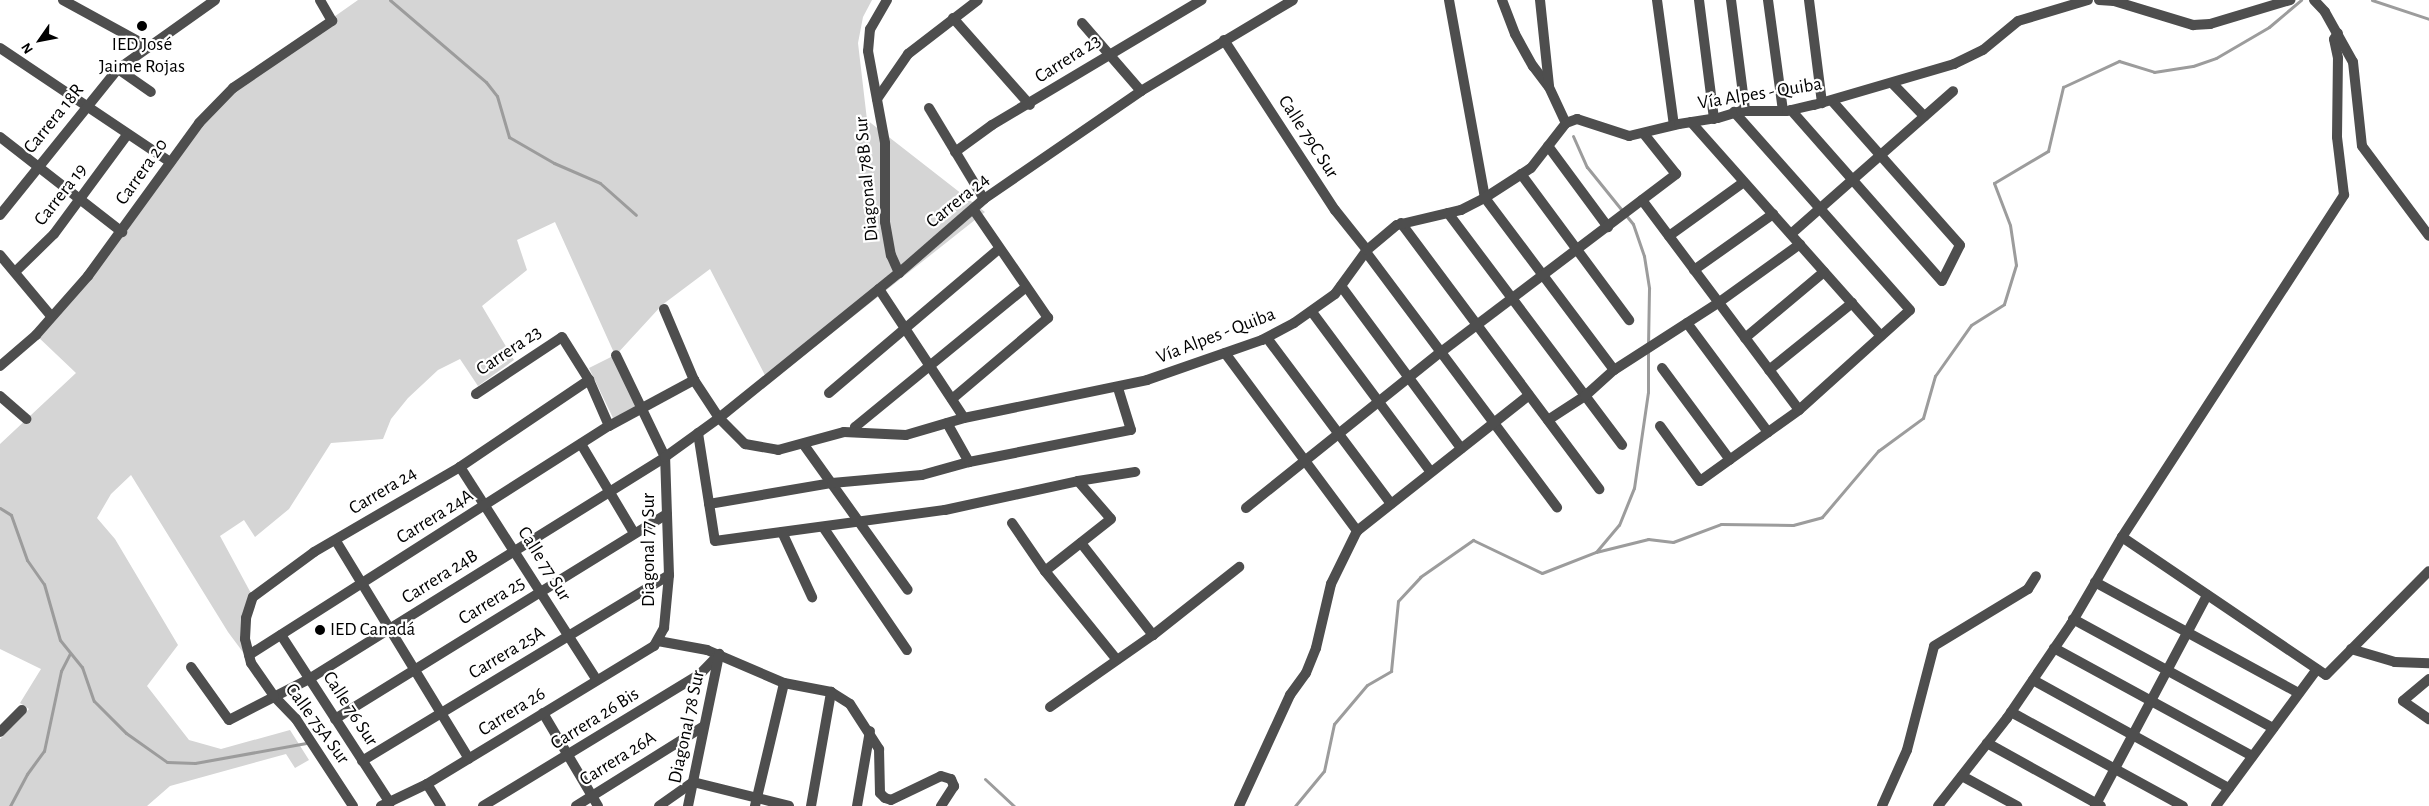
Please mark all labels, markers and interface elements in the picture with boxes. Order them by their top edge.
north arrow [15,15,65,65]
marker: IED José Jaime Rojas [136,20,148,32]
street label: Carrera 23 [1031,29,1105,89]
place label: IED José Jaime Rojas [99,34,185,78]
text: N [19,40,36,56]
street label: Vía Alpes - Quiba [1696,73,1824,115]
street label: Carrera 18R [19,79,89,159]
street label: Calle 79C Sur [1273,91,1343,183]
street label: Diagonal 78B Sur [850,116,884,242]
street label: Carrera 20 [111,134,173,210]
street label: Carrera 19 [30,159,92,231]
street label: Carrera 24 [922,169,994,233]
street label: Vía Alpes - Quiba [1153,303,1279,369]
street label: Carrera 23 [472,321,546,381]
street label: Carrera 24 [345,462,421,520]
street label: Carrera 24A [392,485,478,549]
street label: Diagonal 77 Sur [638,493,660,607]
street label: Calle 77 Sur [512,523,576,605]
street label: Carrera 24B [398,545,482,609]
street label: Carrera 25 [455,572,529,630]
place label: IED Canadá [330,619,415,641]
street label: Carrera 25A [465,621,549,685]
marker: IED Canadá [314,624,326,636]
street label: Calle 76 Sur [317,667,383,751]
street label: Diagonal 78 Sur [664,668,710,786]
street label: Calle 75A Sur [280,679,354,769]
street label: Carrera 26 [474,682,550,742]
street label: Carrera 26 Bis [547,683,643,755]
street label: Carrera 26A [576,727,660,791]

